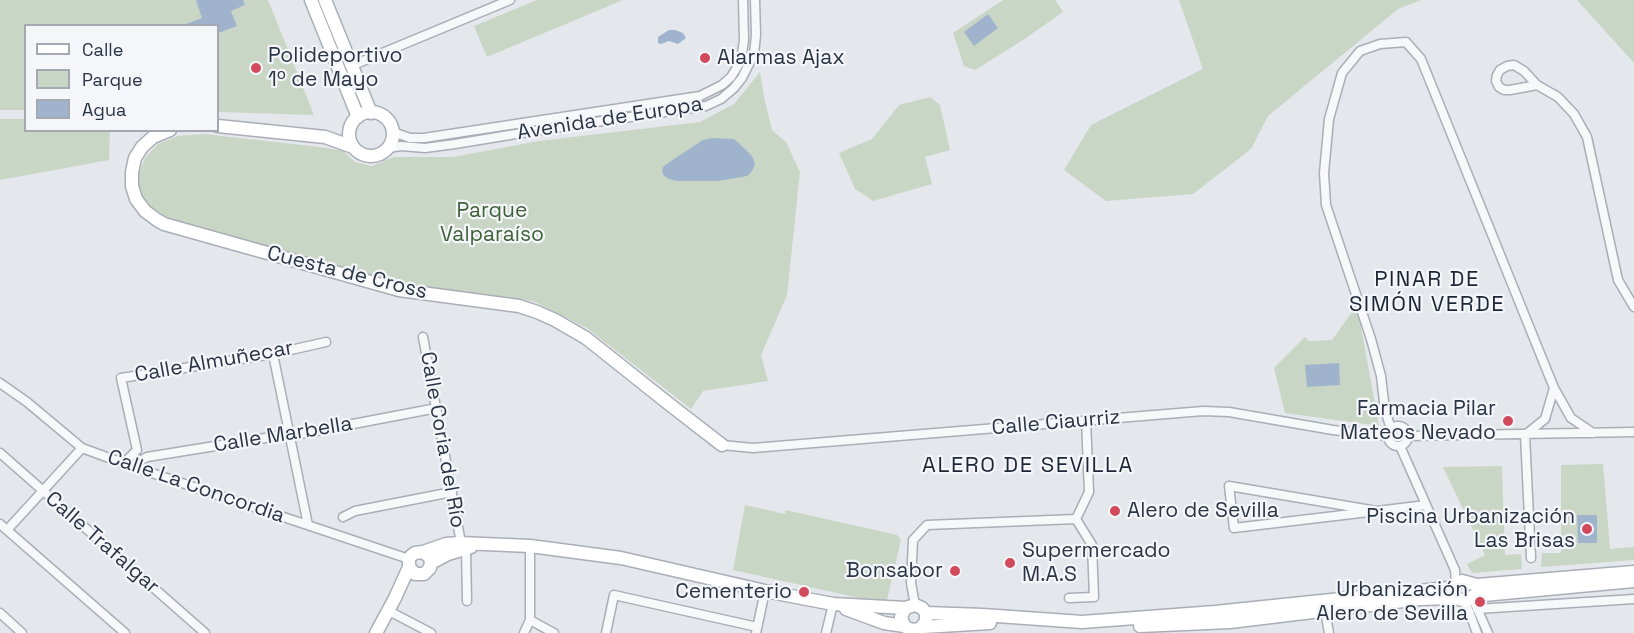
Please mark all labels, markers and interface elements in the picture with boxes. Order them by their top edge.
legend [24,24,219,132]
text: Calle [82,38,123,61]
place label: Polideportivo 1º de Mayo [268,43,403,93]
place label: Alarmas Ajax [717,45,845,71]
marker: Alarmas Ajax [698,51,712,65]
marker: Polideportivo 1º de Mayo [249,61,263,75]
text: Parque [82,68,143,91]
street label: Avenida de Europa [516,92,704,146]
text: Agua [82,98,126,121]
park label: Parque Valparaíso [440,198,544,248]
street label: Cuesta de Cross [264,241,430,305]
district label: PINAR DE SIMÓN VERDE [1349,267,1505,318]
street label: Calle Almuñecar [133,336,295,388]
street label: Calle Coria del Río [414,350,470,530]
place label: Farmacia Pilar Mateos Nevado [1340,396,1496,446]
street label: Calle Ciaurriz [991,405,1121,441]
street label: Calle Marbella [212,412,354,458]
marker: Farmacia Pilar Mateos Nevado [1501,414,1515,428]
street label: Calle La Concordia [104,445,288,529]
district label: ALERO DE SEVILLA [922,453,1134,479]
street label: Calle Trafalgar [40,487,164,599]
place label: Alero de Sevilla [1127,498,1279,524]
marker: Alero de Sevilla [1108,504,1122,518]
place label: Piscina Urbanización Las Brisas [1366,504,1575,554]
marker: Piscina Urbanización Las Brisas [1580,522,1594,536]
place label: Supermercado M.A.S [1022,538,1170,588]
marker: Supermercado M.A.S [1003,556,1017,570]
place label: Bonsabor [846,558,943,584]
marker: Bonsabor [948,564,962,578]
place label: Urbanización Alero de Sevilla [1316,577,1468,627]
place label: Cementerio [675,579,792,605]
marker: Cementerio [797,585,811,599]
marker: Urbanización Alero de Sevilla [1473,595,1487,609]

